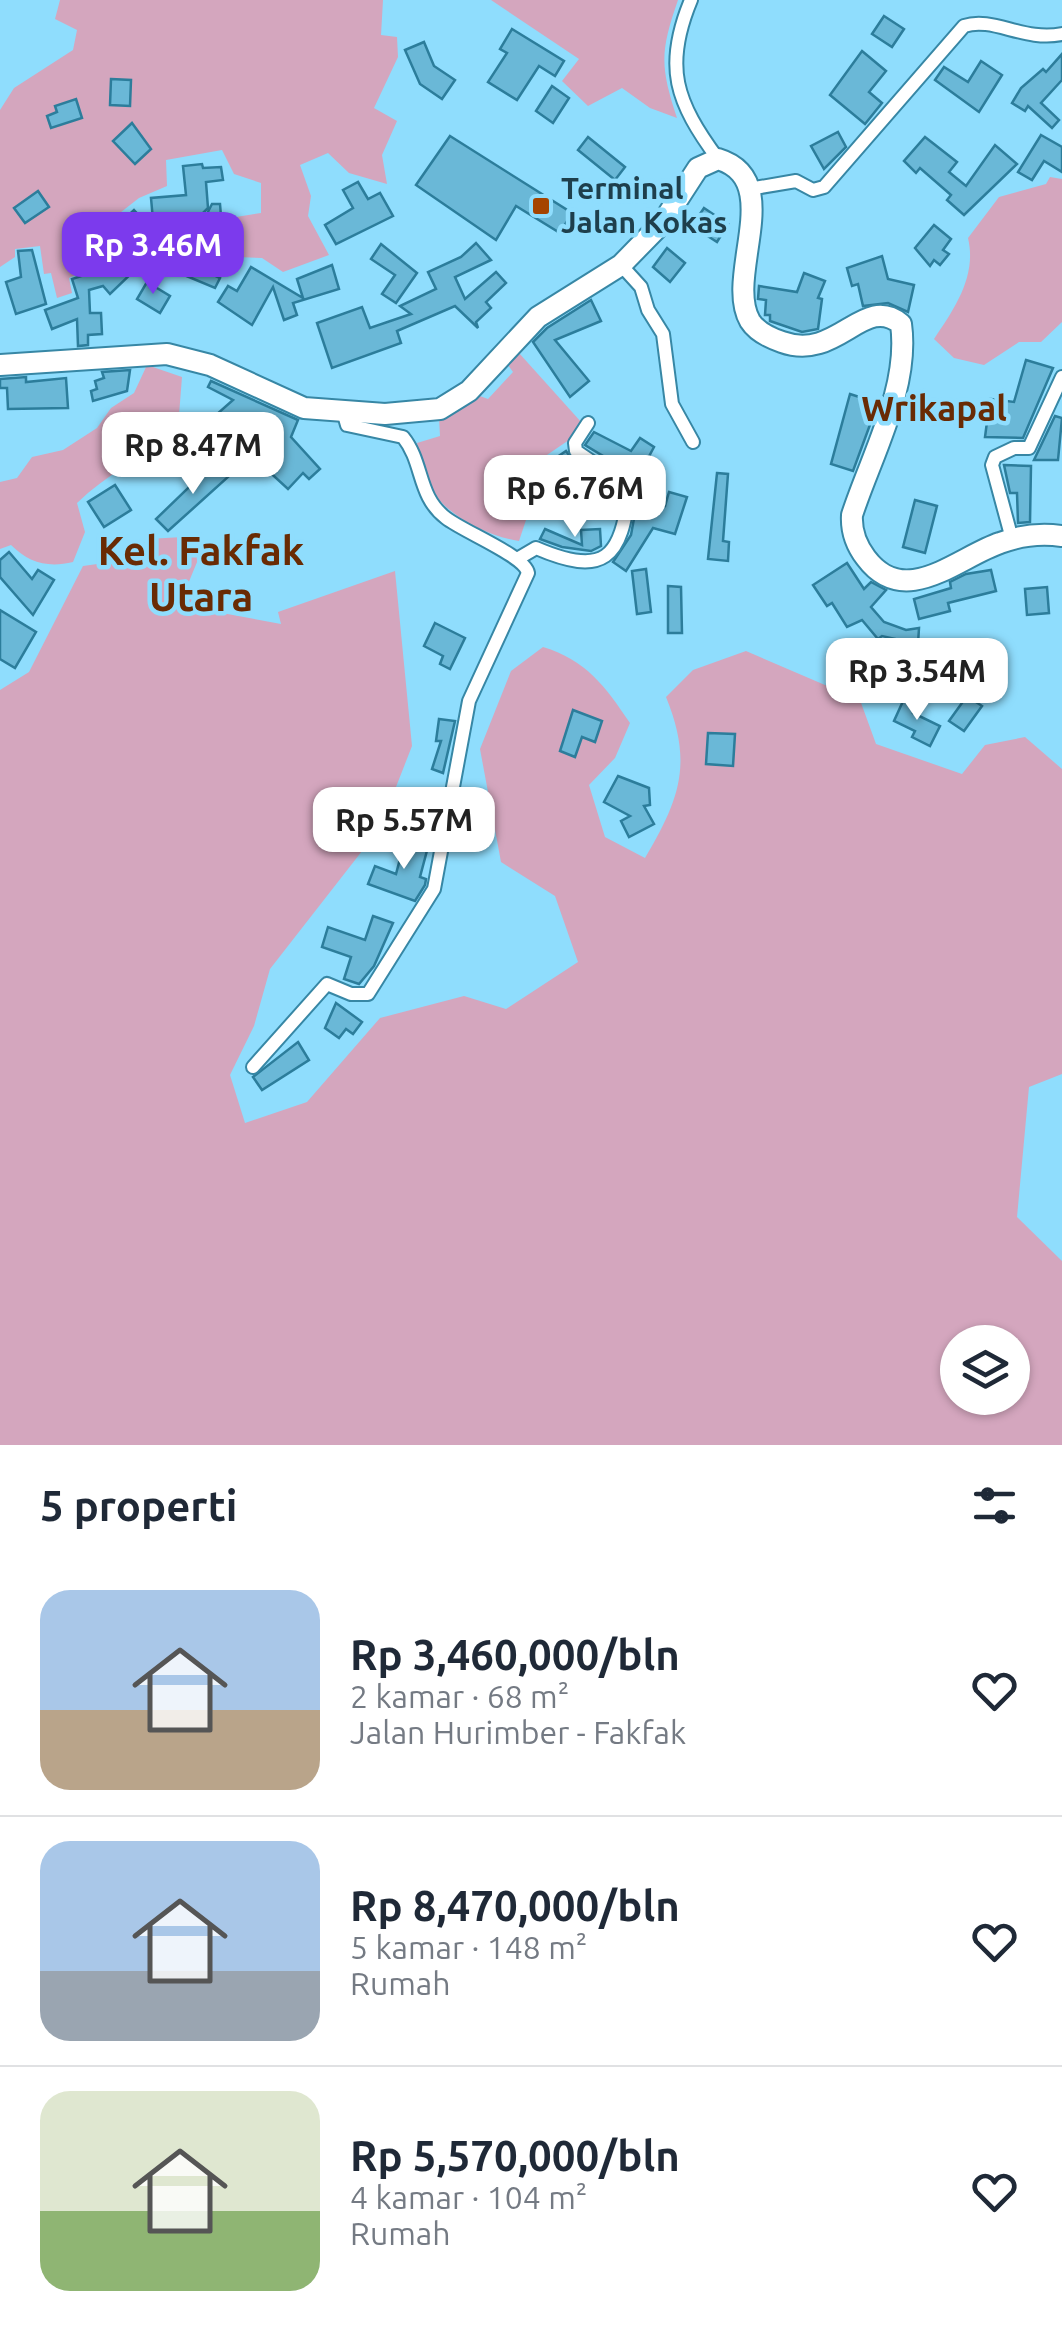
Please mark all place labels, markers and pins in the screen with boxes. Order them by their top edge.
place label: Terminal Jalan Kokas [561,171,727,239]
marker: Terminal Jalan Kokas [530,195,552,217]
pin: Rp 3.46M [50,212,256,297]
pin: Rp 8.47M [90,412,296,497]
pin: Rp 6.76M [472,455,678,540]
pin: Rp 3.54M [814,638,1020,723]
pin: Rp 5.57M [301,787,507,872]

